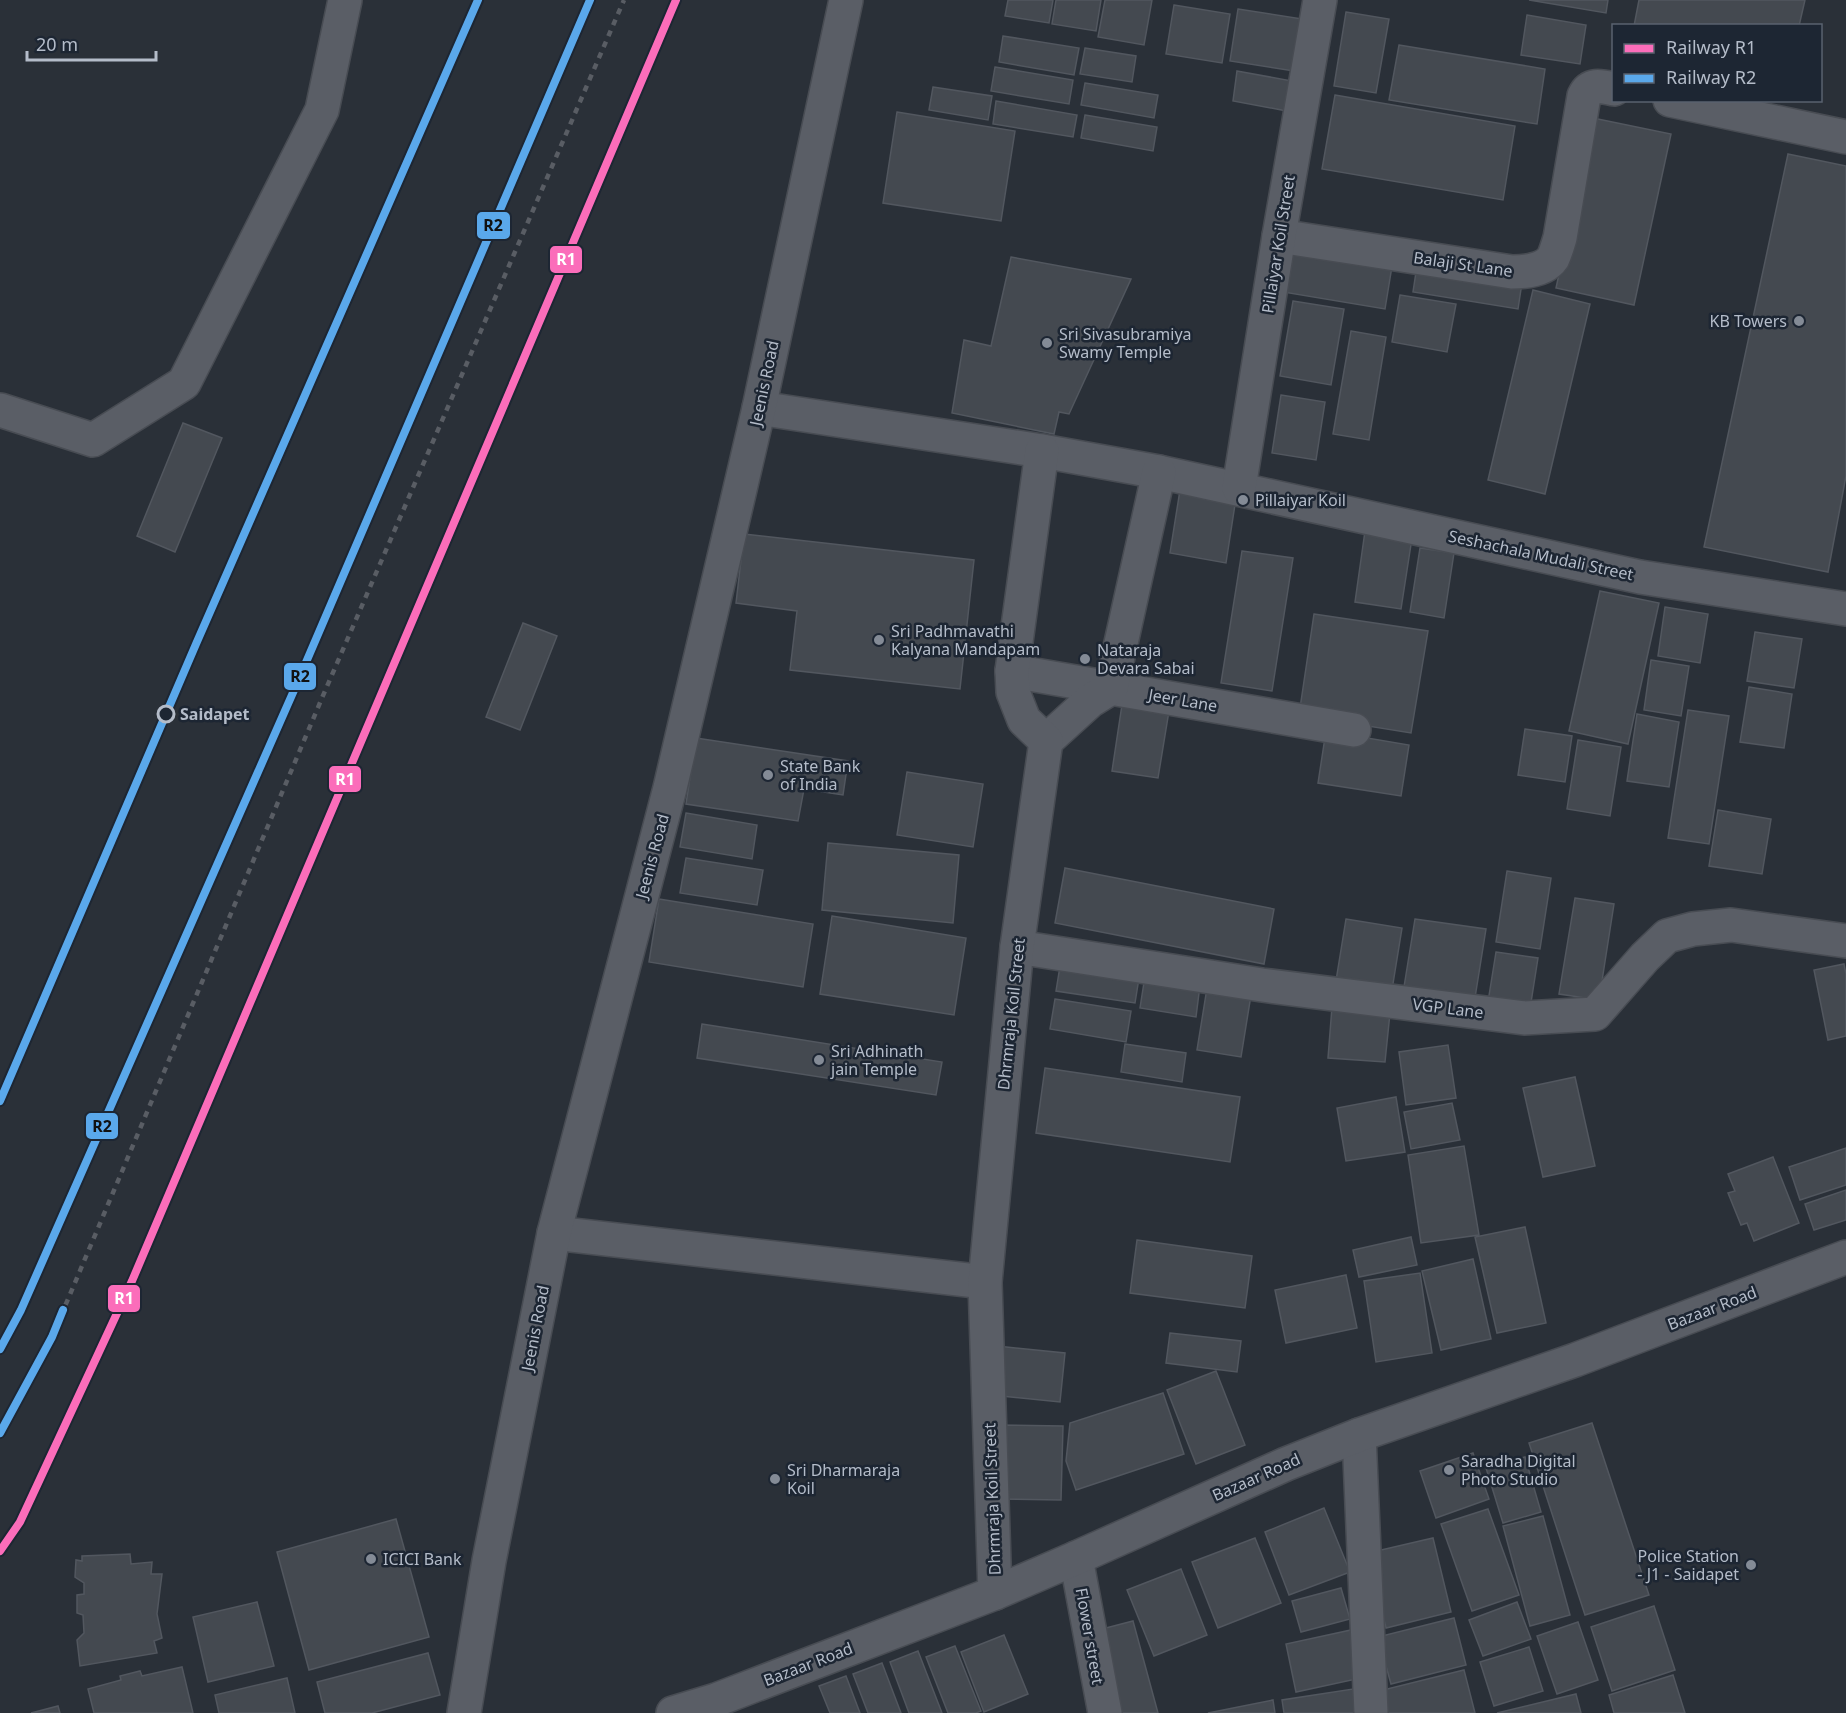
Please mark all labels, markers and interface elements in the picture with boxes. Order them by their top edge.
scale bar [27,24,156,62]
legend [1612,24,1822,102]
text: 20 m [36,32,78,56]
text: Railway R1 [1666,35,1756,59]
text: Railway R2 [1666,65,1756,89]
street label: Pillaiyar Koil Street [1256,173,1300,315]
line badge: R2 [476,211,511,240]
text: R2 [483,214,503,236]
line badge: R1 [549,245,583,274]
street label: Balaji St Lane [1412,246,1514,282]
text: R1 [556,248,576,270]
place label: KB Towers [1710,310,1787,332]
marker: KB Towers [1792,314,1806,328]
place label: Sri Sivasubramiya Swamy Temple [1059,323,1192,363]
marker: Sri Sivasubramiya Swamy Temple [1040,336,1054,350]
street label: Jeenis Road [744,338,784,430]
place label: Pillaiyar Koil [1255,489,1346,511]
marker: Pillaiyar Koil [1236,493,1250,507]
street label: Seshachala Mudali Street [1447,525,1636,585]
place label: Sri Padhmavathi Kalyana Mandapam [891,620,1040,660]
marker: Sri Padhmavathi Kalyana Mandapam [872,633,886,647]
place label: Nataraja Devara Sabai [1097,639,1195,679]
marker: Nataraja Devara Sabai [1078,652,1092,666]
line badge: R2 [283,662,317,691]
text: R2 [290,665,310,687]
street label: Jeer Lane [1145,683,1219,717]
place label: Saidapet [180,703,250,725]
marker: Saidapet [157,705,175,723]
place label: State Bank of India [780,755,861,795]
line badge: R1 [328,765,362,793]
text: R1 [335,768,355,790]
marker: State Bank of India [761,768,775,782]
street label: Jeenis Road [630,811,674,903]
street label: Dhrmraja Koil Street [992,937,1030,1091]
street label: VGP Lane [1411,993,1485,1023]
place label: Sri Adhinath jain Temple [830,1040,923,1080]
marker: Sri Adhinath jain Temple [812,1053,826,1067]
line badge: R2 [85,1112,119,1140]
text: R2 [92,1115,112,1137]
street label: Bazaar Road [1664,1281,1760,1335]
street label: Jeenis Road [516,1283,554,1375]
line badge: R1 [107,1284,141,1313]
text: R1 [114,1287,134,1309]
street label: Dhrmraja Koil Street [978,1422,1006,1576]
street label: Bazaar Road [1209,1448,1303,1506]
place label: Saradha Digital Photo Studio [1461,1450,1576,1490]
place label: Sri Dharmaraja Koil [787,1459,900,1499]
marker: Saradha Digital Photo Studio [1442,1463,1456,1477]
marker: Sri Dharmaraja Koil [768,1472,782,1486]
place label: Police Station - J1 - Saidapet [1637,1545,1739,1585]
place label: ICICI Bank [383,1548,462,1570]
marker: ICICI Bank [364,1552,378,1566]
marker: Police Station - J1 - Saidapet [1744,1558,1758,1572]
street label: Flower street [1071,1586,1109,1686]
street label: Bazaar Road [760,1637,856,1691]

